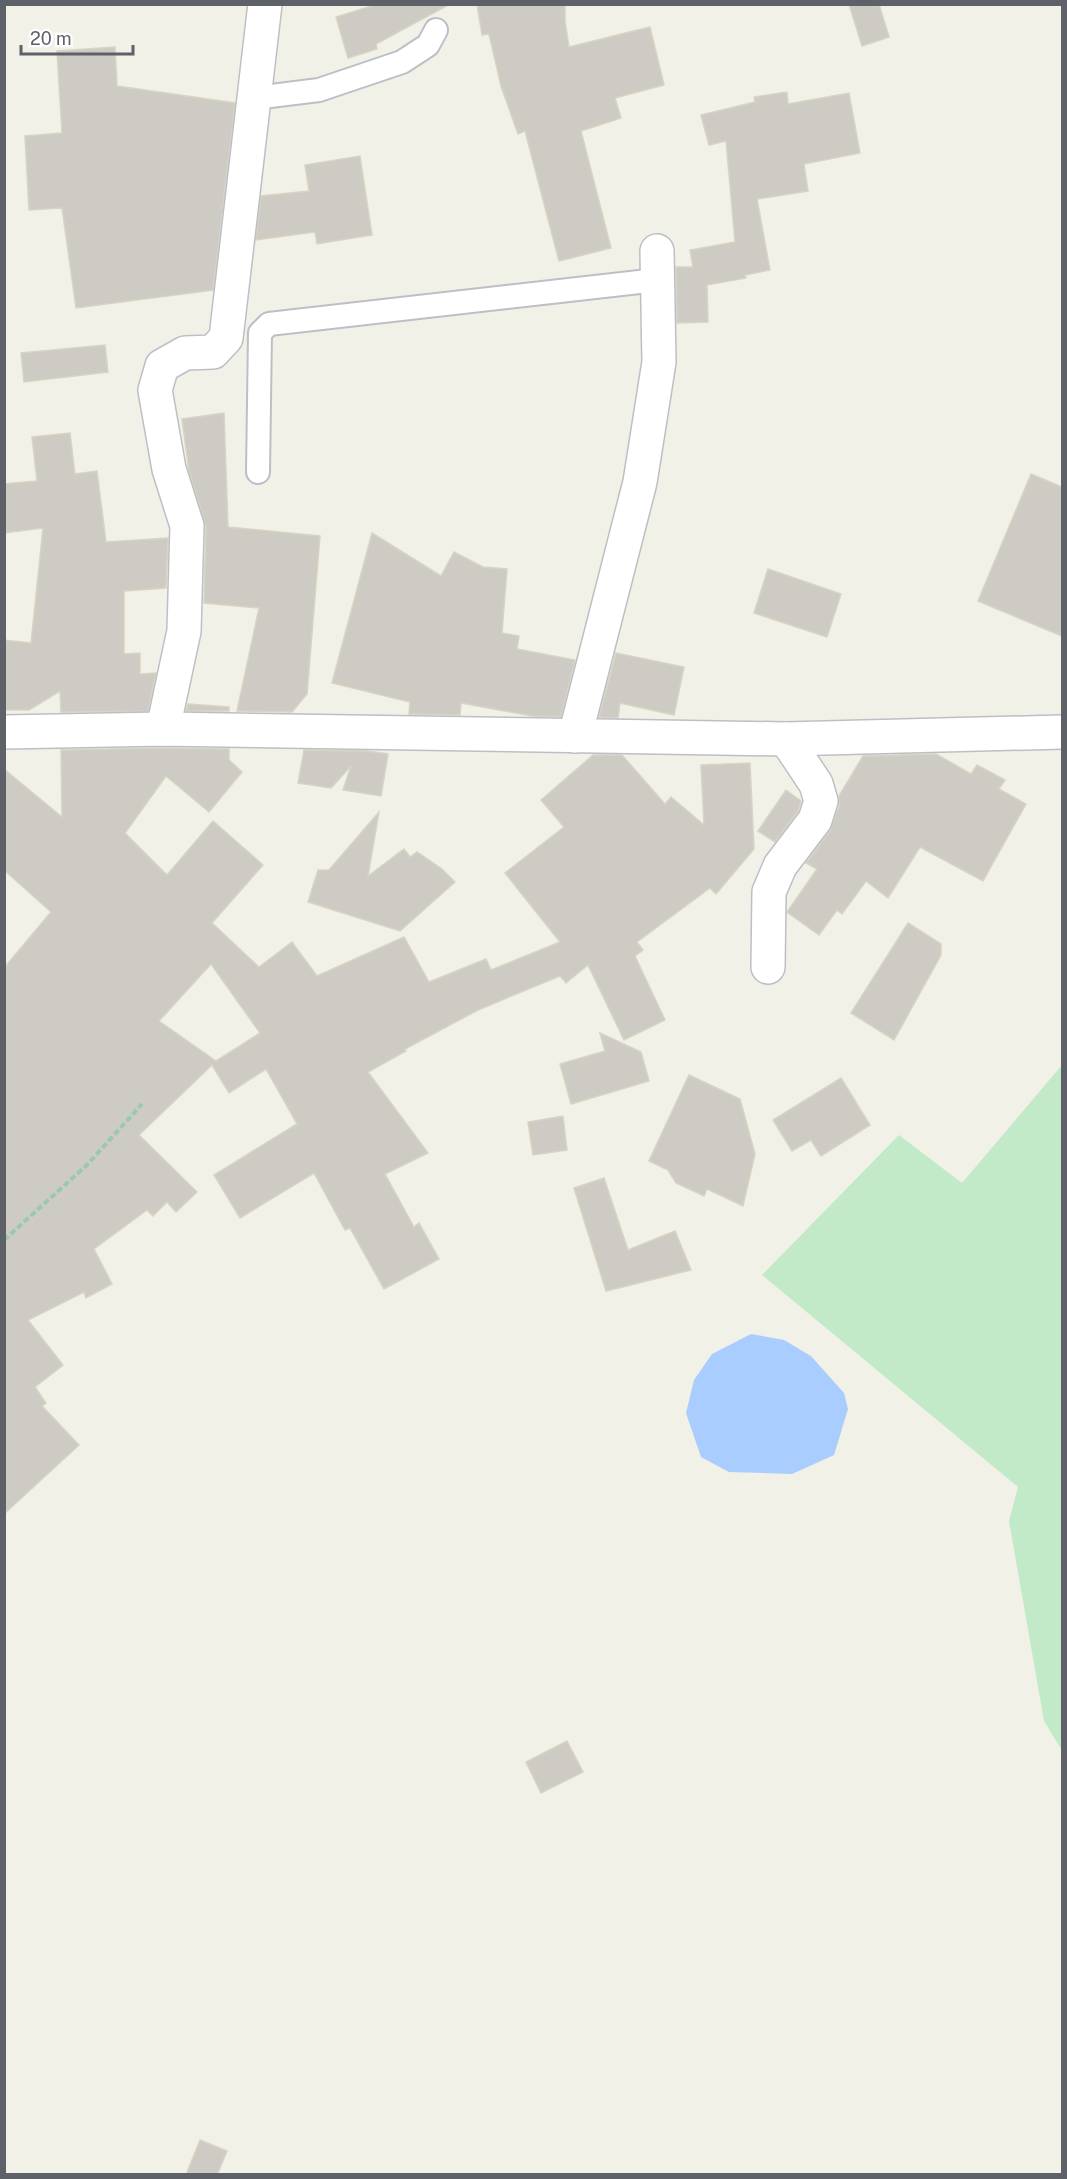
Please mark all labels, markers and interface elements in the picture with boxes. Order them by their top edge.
scale bar [21,18,134,56]
text: 20 m [30,28,72,49]

